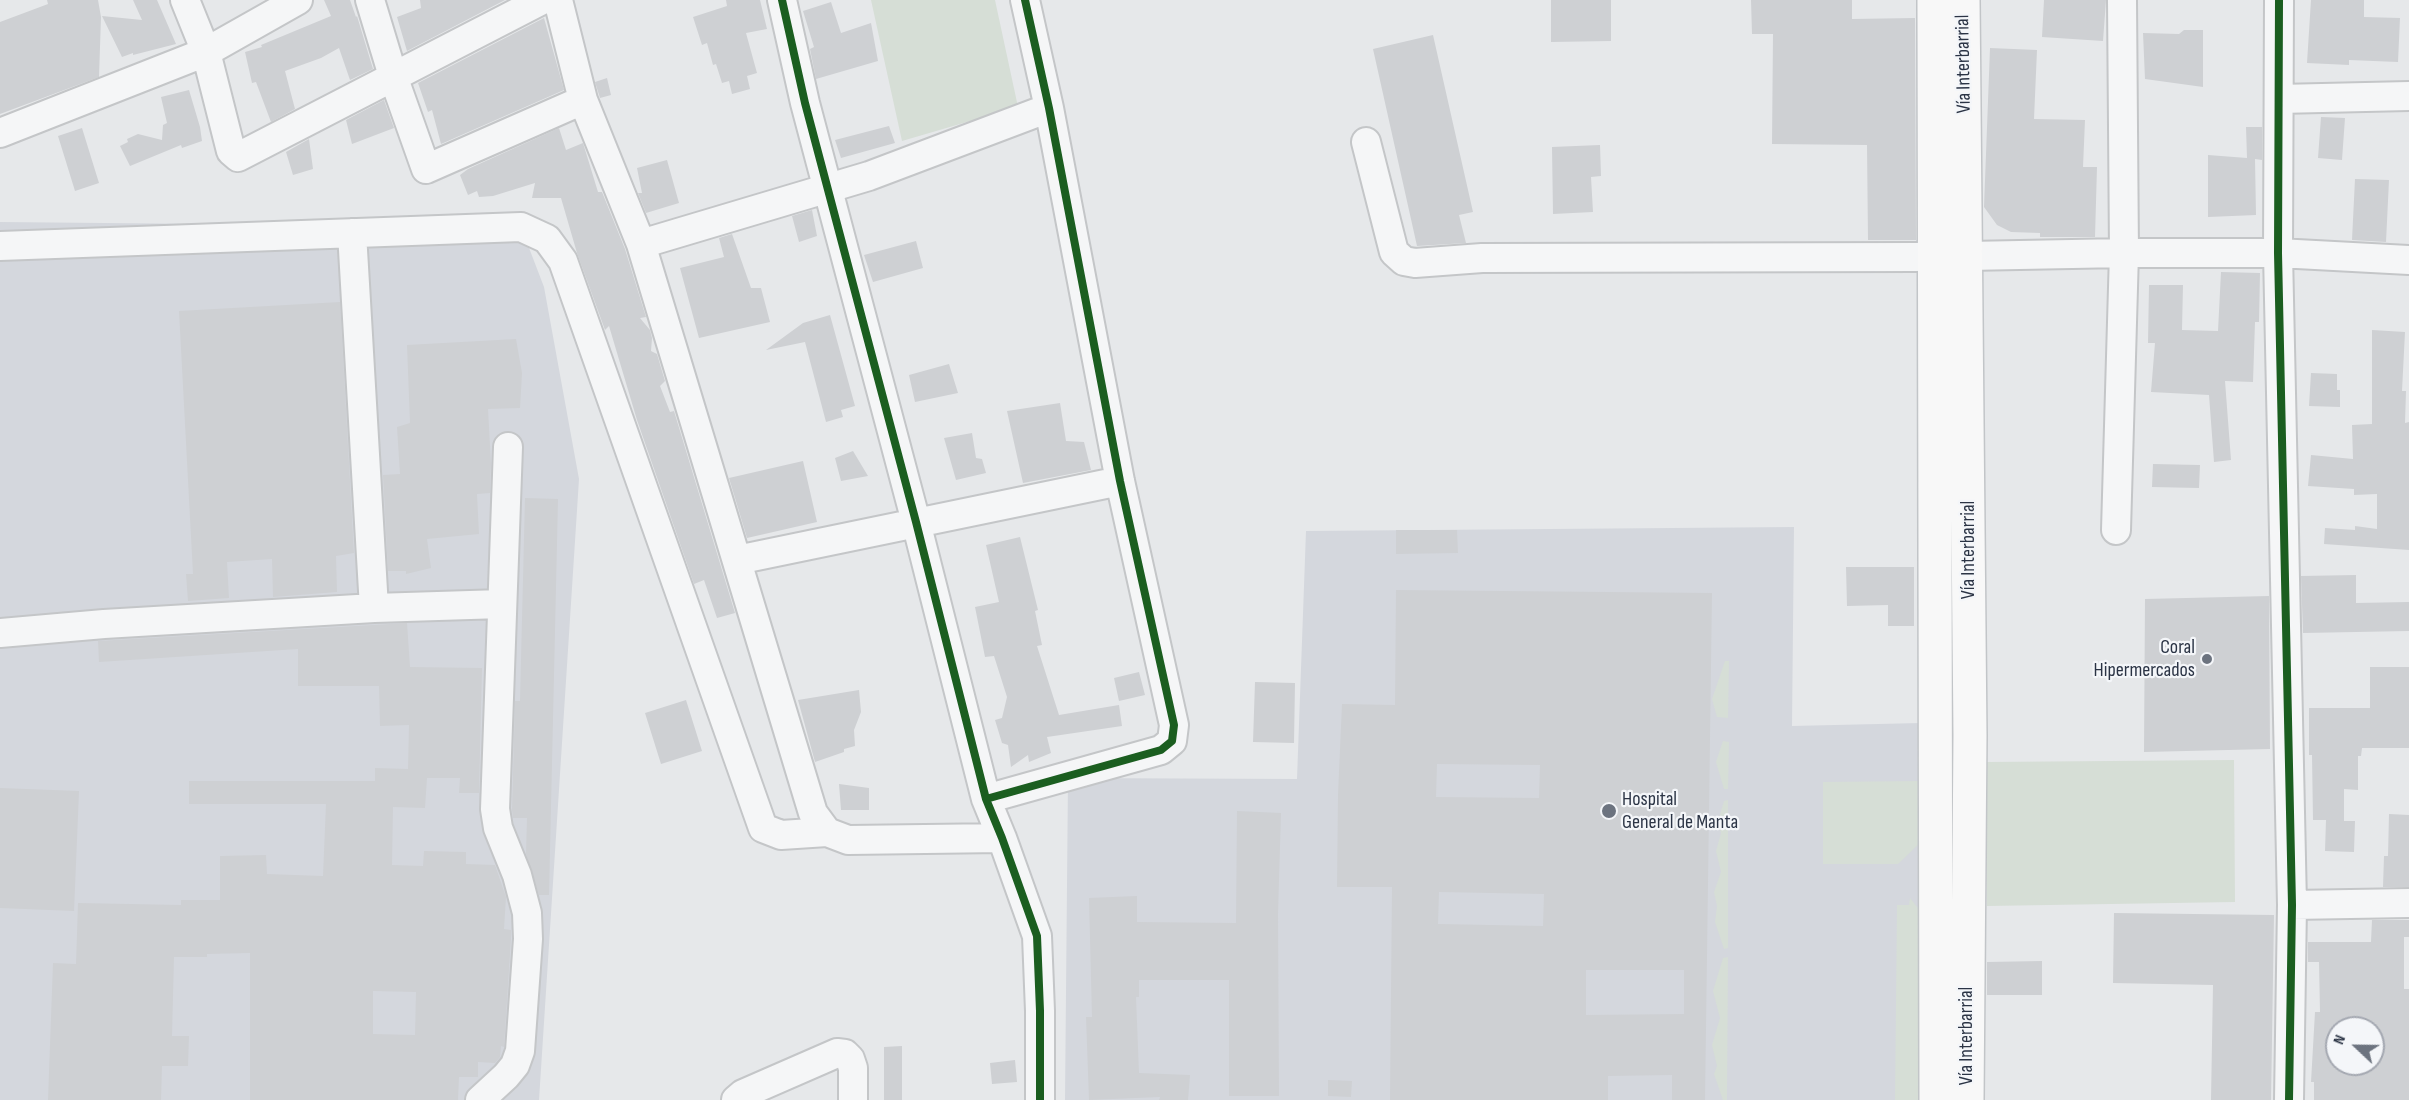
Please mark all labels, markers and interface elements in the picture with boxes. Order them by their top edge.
street label: Vía Interbarrial [1951,14,1977,114]
street label: Vía Interbarrial [1957,501,1981,599]
place label: Coral Hipermercados [2094,636,2195,683]
marker: Coral Hipermercados [2200,652,2214,666]
place label: Hospital General de Manta [1622,788,1738,835]
marker: Hospital General de Manta [1600,802,1618,820]
street label: Vía Interbarrial [1955,987,1979,1085]
north arrow [2325,1016,2385,1076]
text: N [2329,1032,2350,1047]

